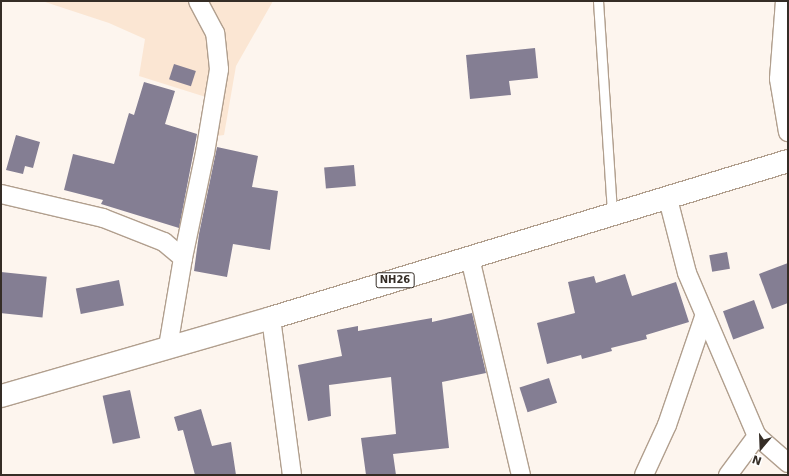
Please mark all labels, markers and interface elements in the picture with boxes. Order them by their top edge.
road number: NH26 [375,272,415,288]
north arrow [741,428,781,468]
text: N [750,452,763,467]

